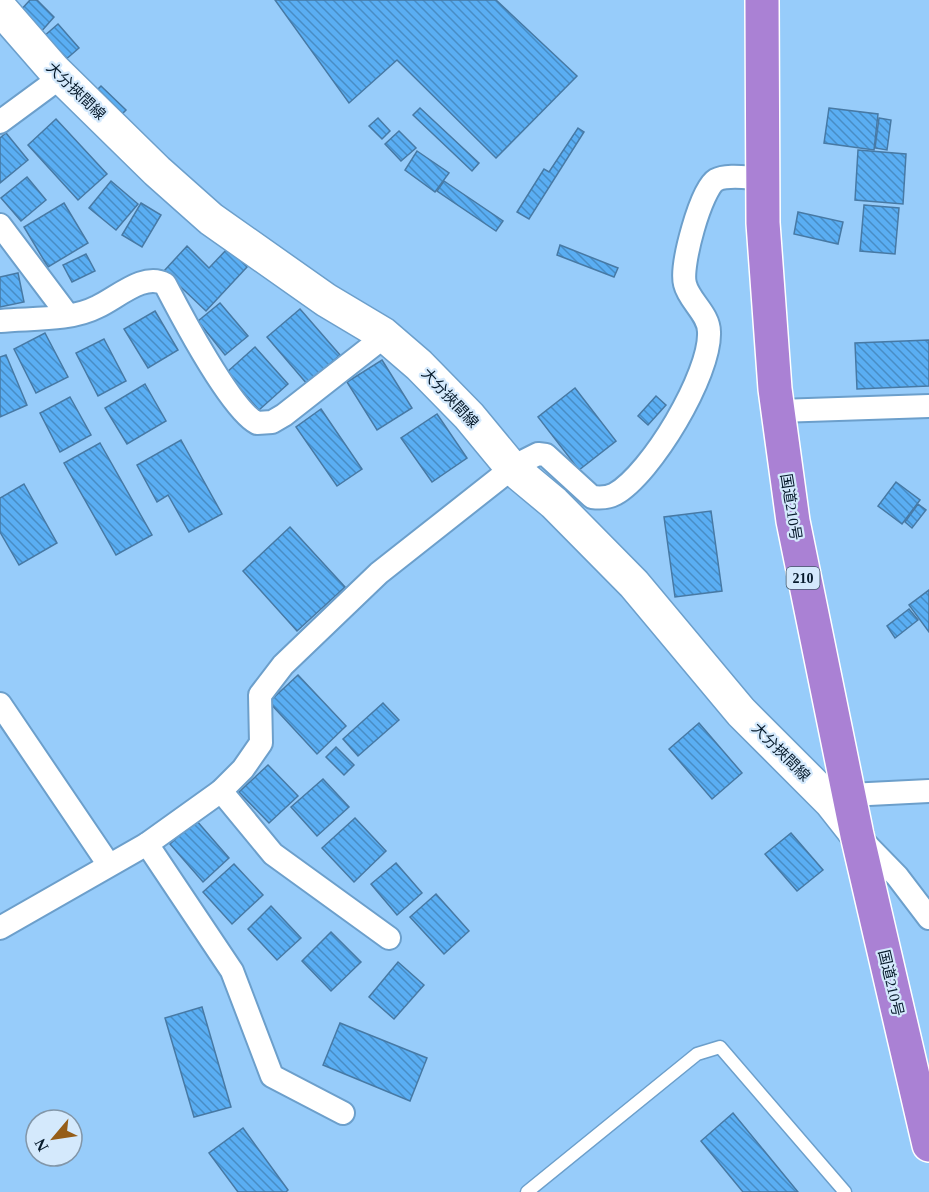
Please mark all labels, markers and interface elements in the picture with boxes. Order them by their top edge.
street label: 大分挾間線 [43,58,109,123]
street label: 大分挾間線 [419,364,482,431]
street label: 国道210号 [778,472,804,542]
road number: 210 [786,567,820,589]
street label: 大分挾間線 [749,719,814,784]
street label: 国道210号 [876,948,906,1018]
north arrow [24,1108,84,1168]
text: N [31,1135,52,1154]

